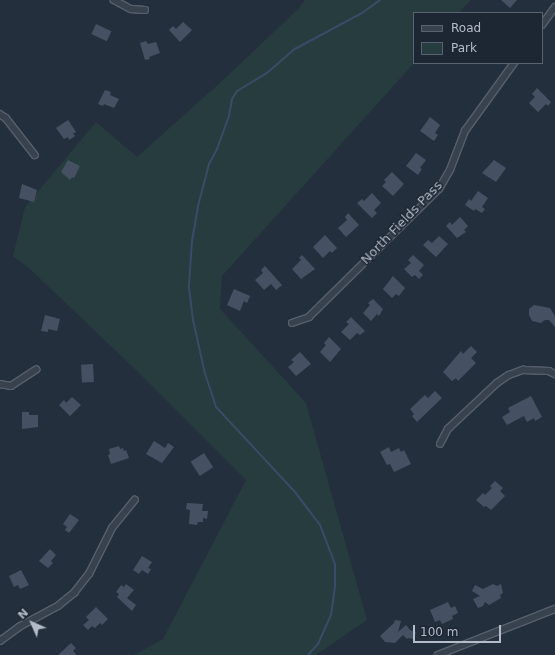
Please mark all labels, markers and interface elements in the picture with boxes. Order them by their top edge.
legend [413,12,543,64]
text: Road [451,21,481,35]
text: Park [451,41,477,55]
street label: North Fields Pass [358,178,446,268]
north arrow [12,603,52,643]
text: N [15,606,31,622]
scale bar [415,617,503,643]
text: 100 m [420,625,458,639]

